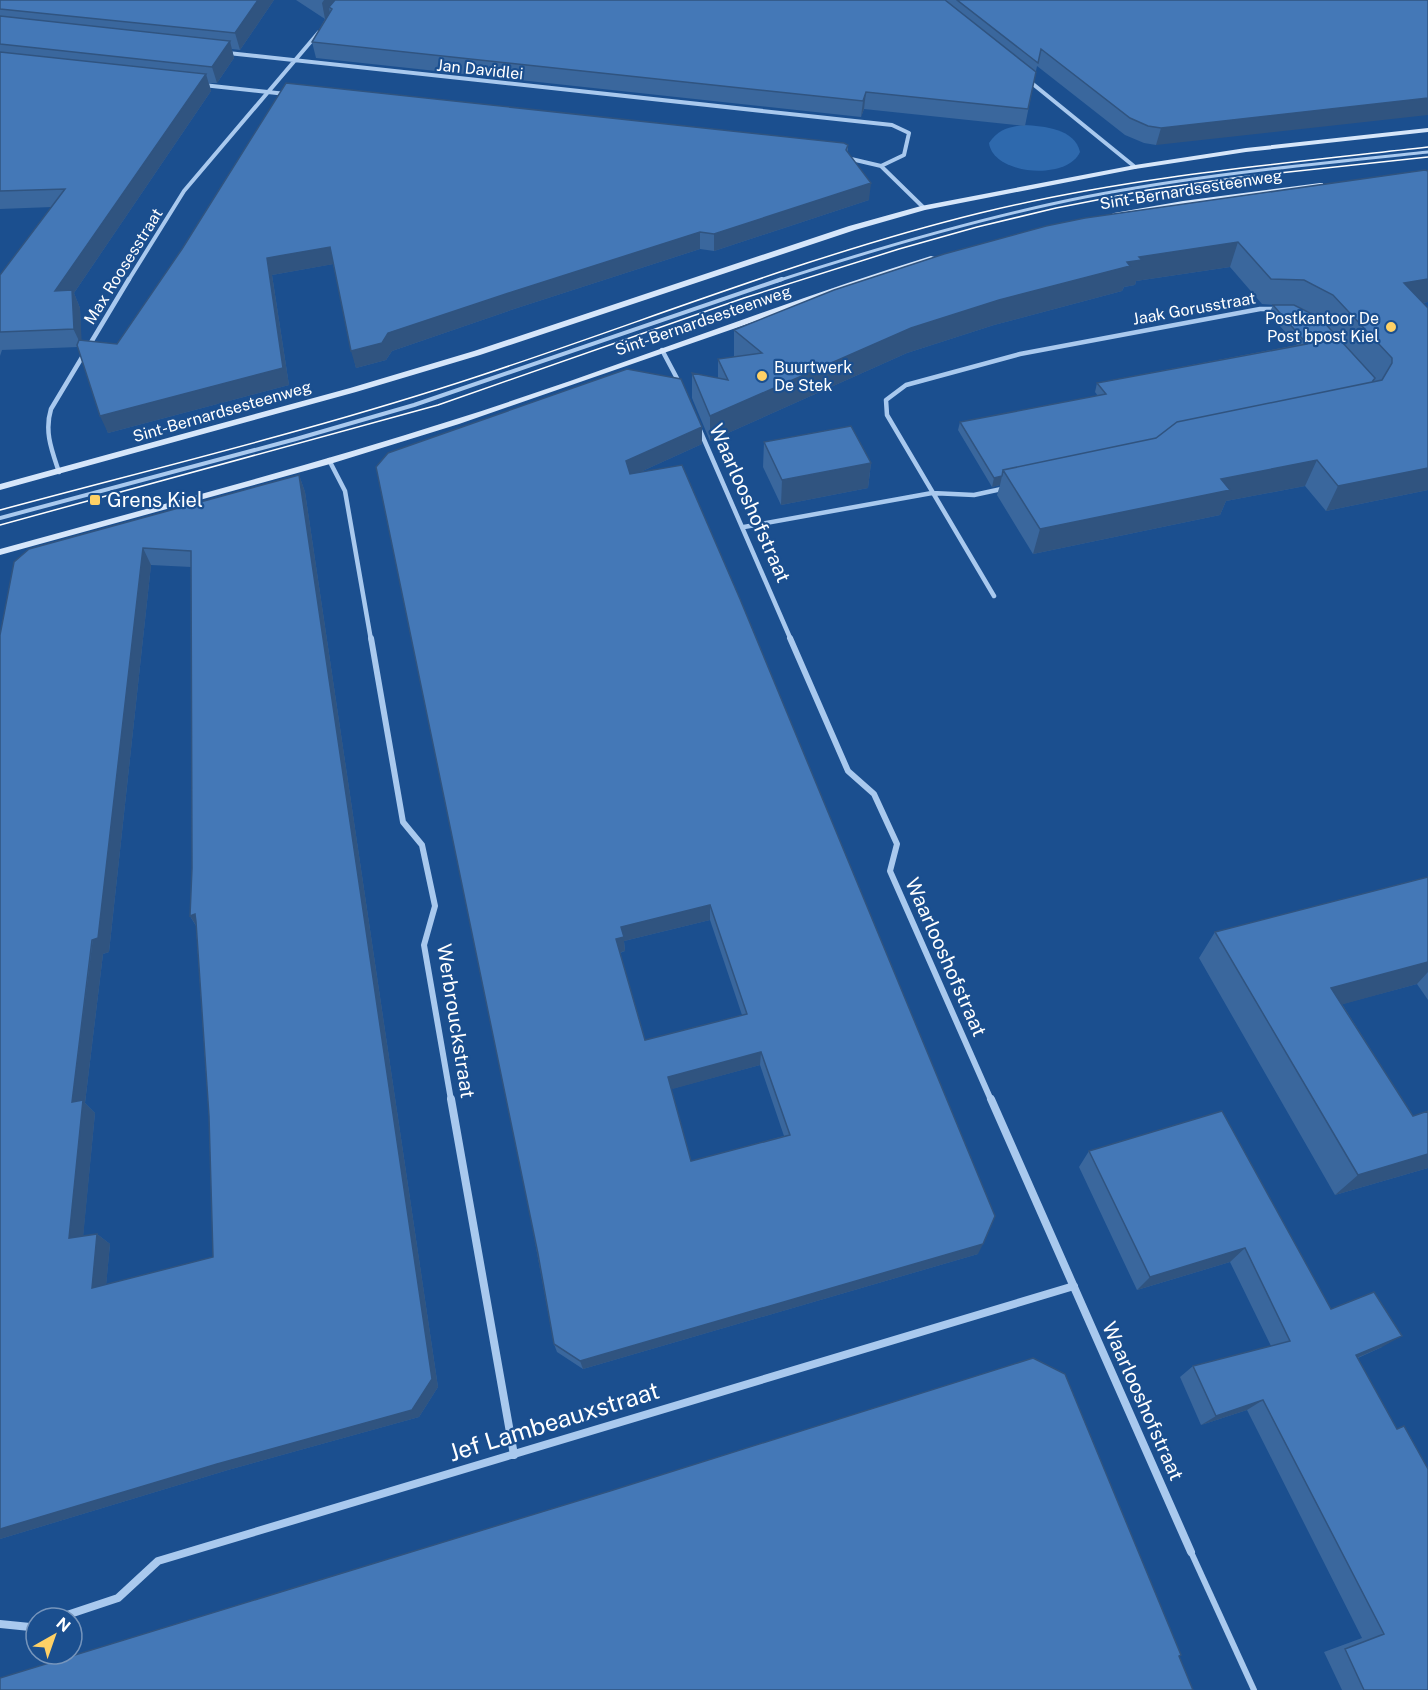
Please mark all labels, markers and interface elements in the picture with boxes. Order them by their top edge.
street label: Jan Davidlei [436,56,524,83]
street label: Sint-Bernardsesteenweg [1098,166,1284,213]
street label: Max Roosesstraat [80,205,167,328]
street label: Sint-Bernardsesteenweg [613,281,794,360]
street label: Jaak Gorusstraat [1131,288,1257,329]
place label: Postkantoor De Post bpost Kiel [1265,309,1379,346]
marker: Postkantoor De Post bpost Kiel [1384,320,1398,334]
place label: Buurtwerk De Stek [774,358,852,395]
marker: Buurtwerk De Stek [755,369,769,383]
street label: Sint-Bernardsesteenweg [131,377,314,446]
street label: Waarlooshofstraat [704,420,796,586]
place label: Grens Kiel [107,488,203,512]
marker: Grens Kiel [88,493,102,507]
street label: Waarlooshofstraat [900,874,992,1040]
street label: Werbrouckstraat [432,942,480,1100]
street label: Waarlooshofstraat [1097,1318,1189,1484]
street label: Jef Lambeauxstraat [445,1376,662,1466]
north arrow [24,1606,84,1666]
text: N [52,1614,74,1636]

